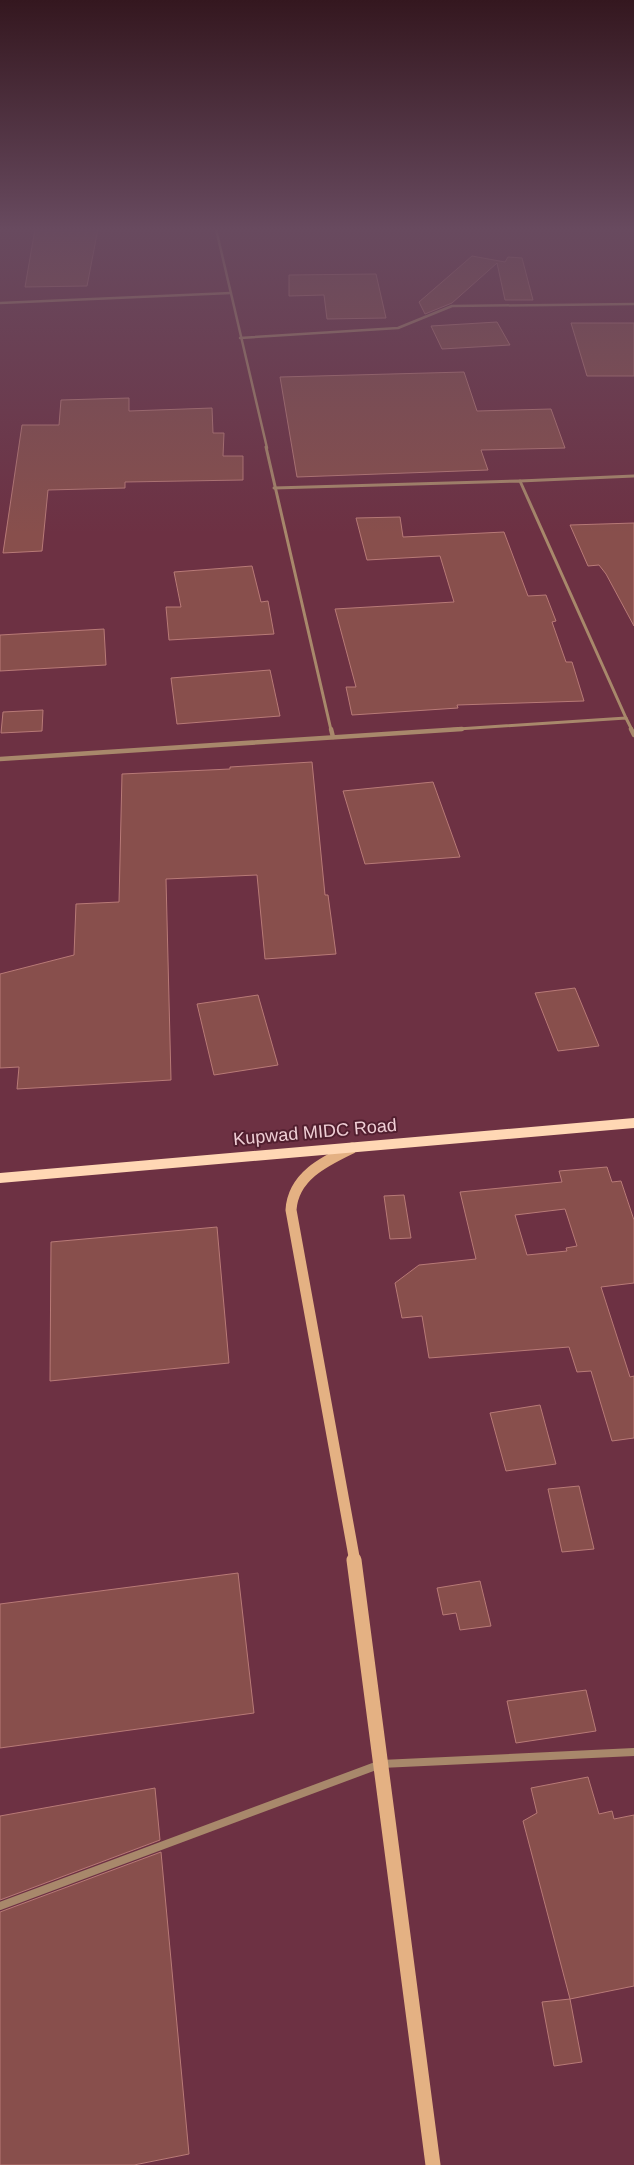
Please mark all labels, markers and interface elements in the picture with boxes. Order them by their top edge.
street label: Kupwad MIDC Road [232,1115,398,1149]

